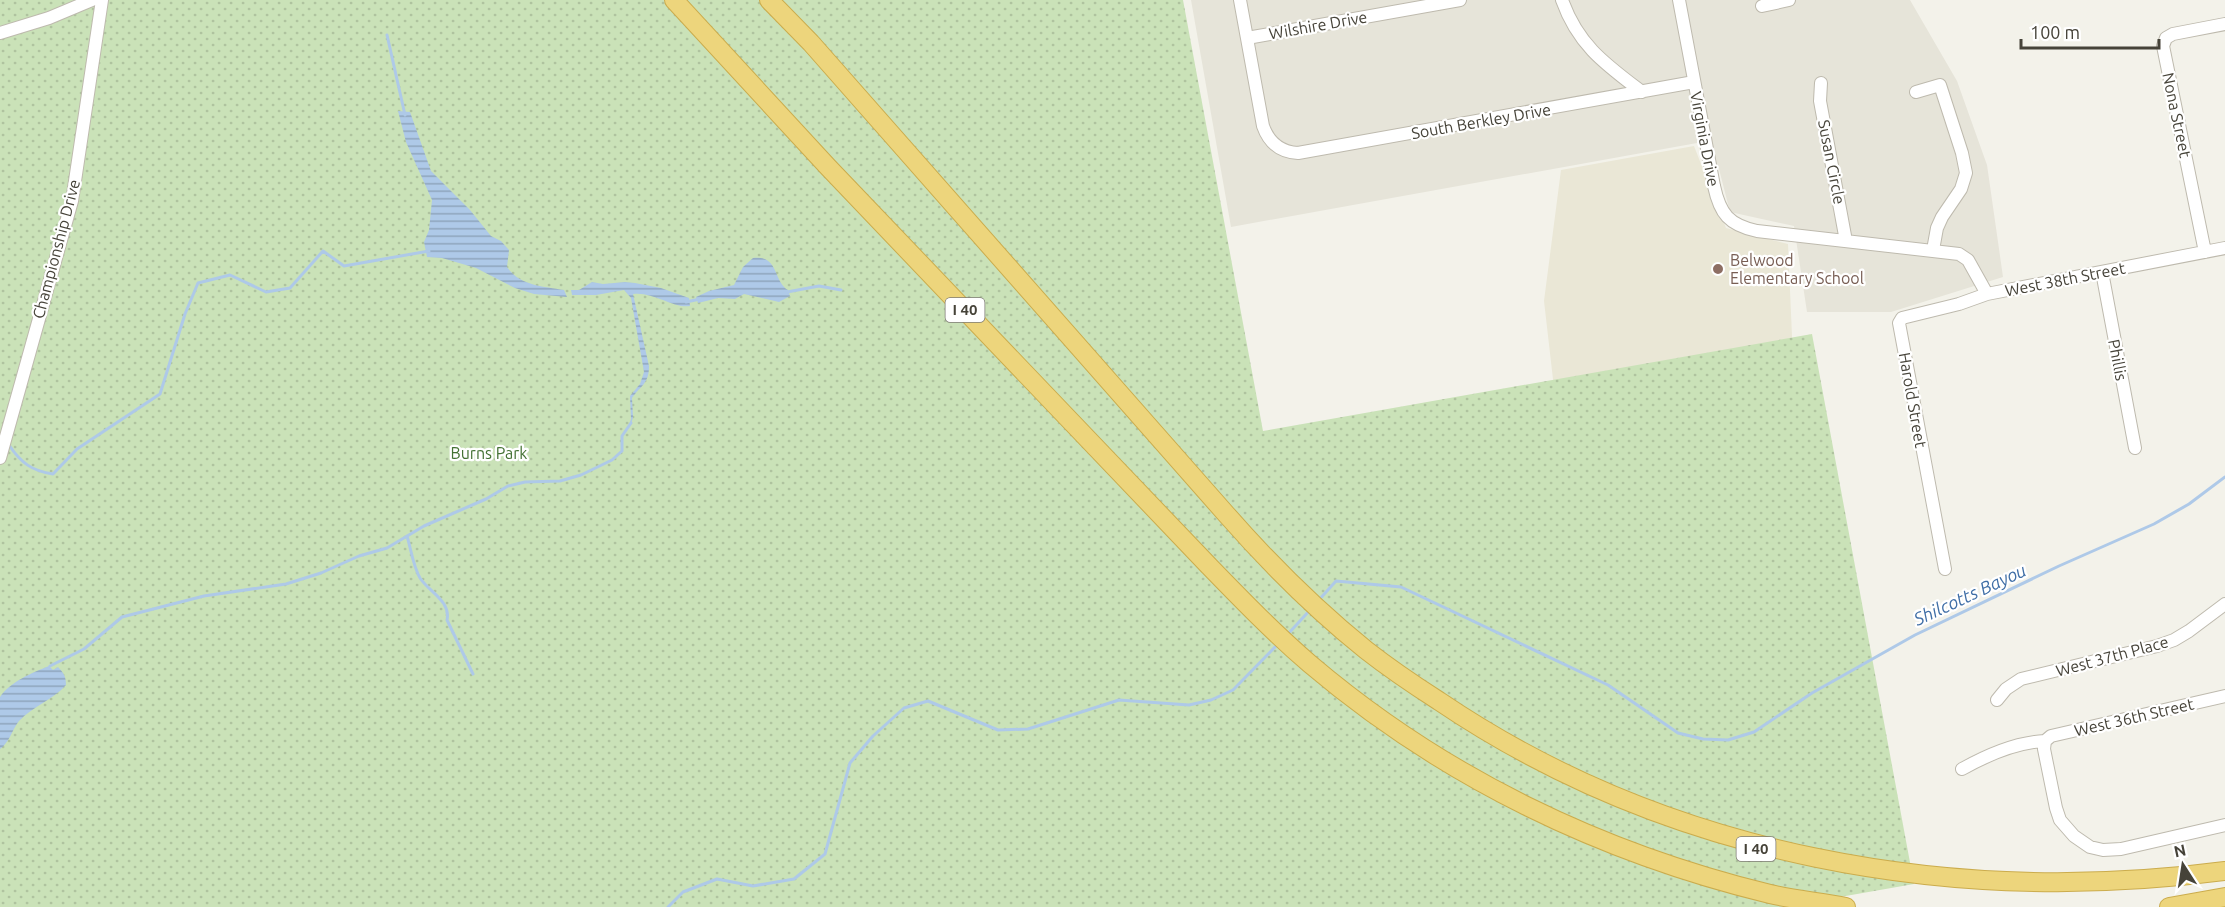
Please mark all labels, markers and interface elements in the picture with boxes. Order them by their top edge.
street label: Wilshire Drive [1267,7,1369,43]
scale bar [2021,12,2159,50]
text: 100 m [2030,22,2080,42]
street label: Nona Street [2159,71,2195,160]
street label: Virginia Drive [1687,90,1723,188]
street label: South Berkley Drive [1410,100,1552,142]
street label: Susan Circle [1815,118,1849,206]
street label: Championship Drive [29,177,83,321]
place label: Belwood Elementary School [1730,251,1864,287]
street label: West 38th Street [2003,258,2127,299]
marker: Belwood Elementary School [1711,262,1725,276]
road number: I 40 [946,298,984,322]
street label: Phillis [2105,338,2131,382]
street label: Harold Street [1896,351,1930,450]
park label: Burns Park [451,444,527,462]
water label: Shilcotts Bayou [1909,559,2029,629]
street label: West 37th Place [2054,632,2170,680]
street label: West 36th Street [2072,694,2196,740]
north arrow [2153,835,2213,895]
road number: I 40 [1736,837,1776,861]
text: N [2172,840,2188,860]

